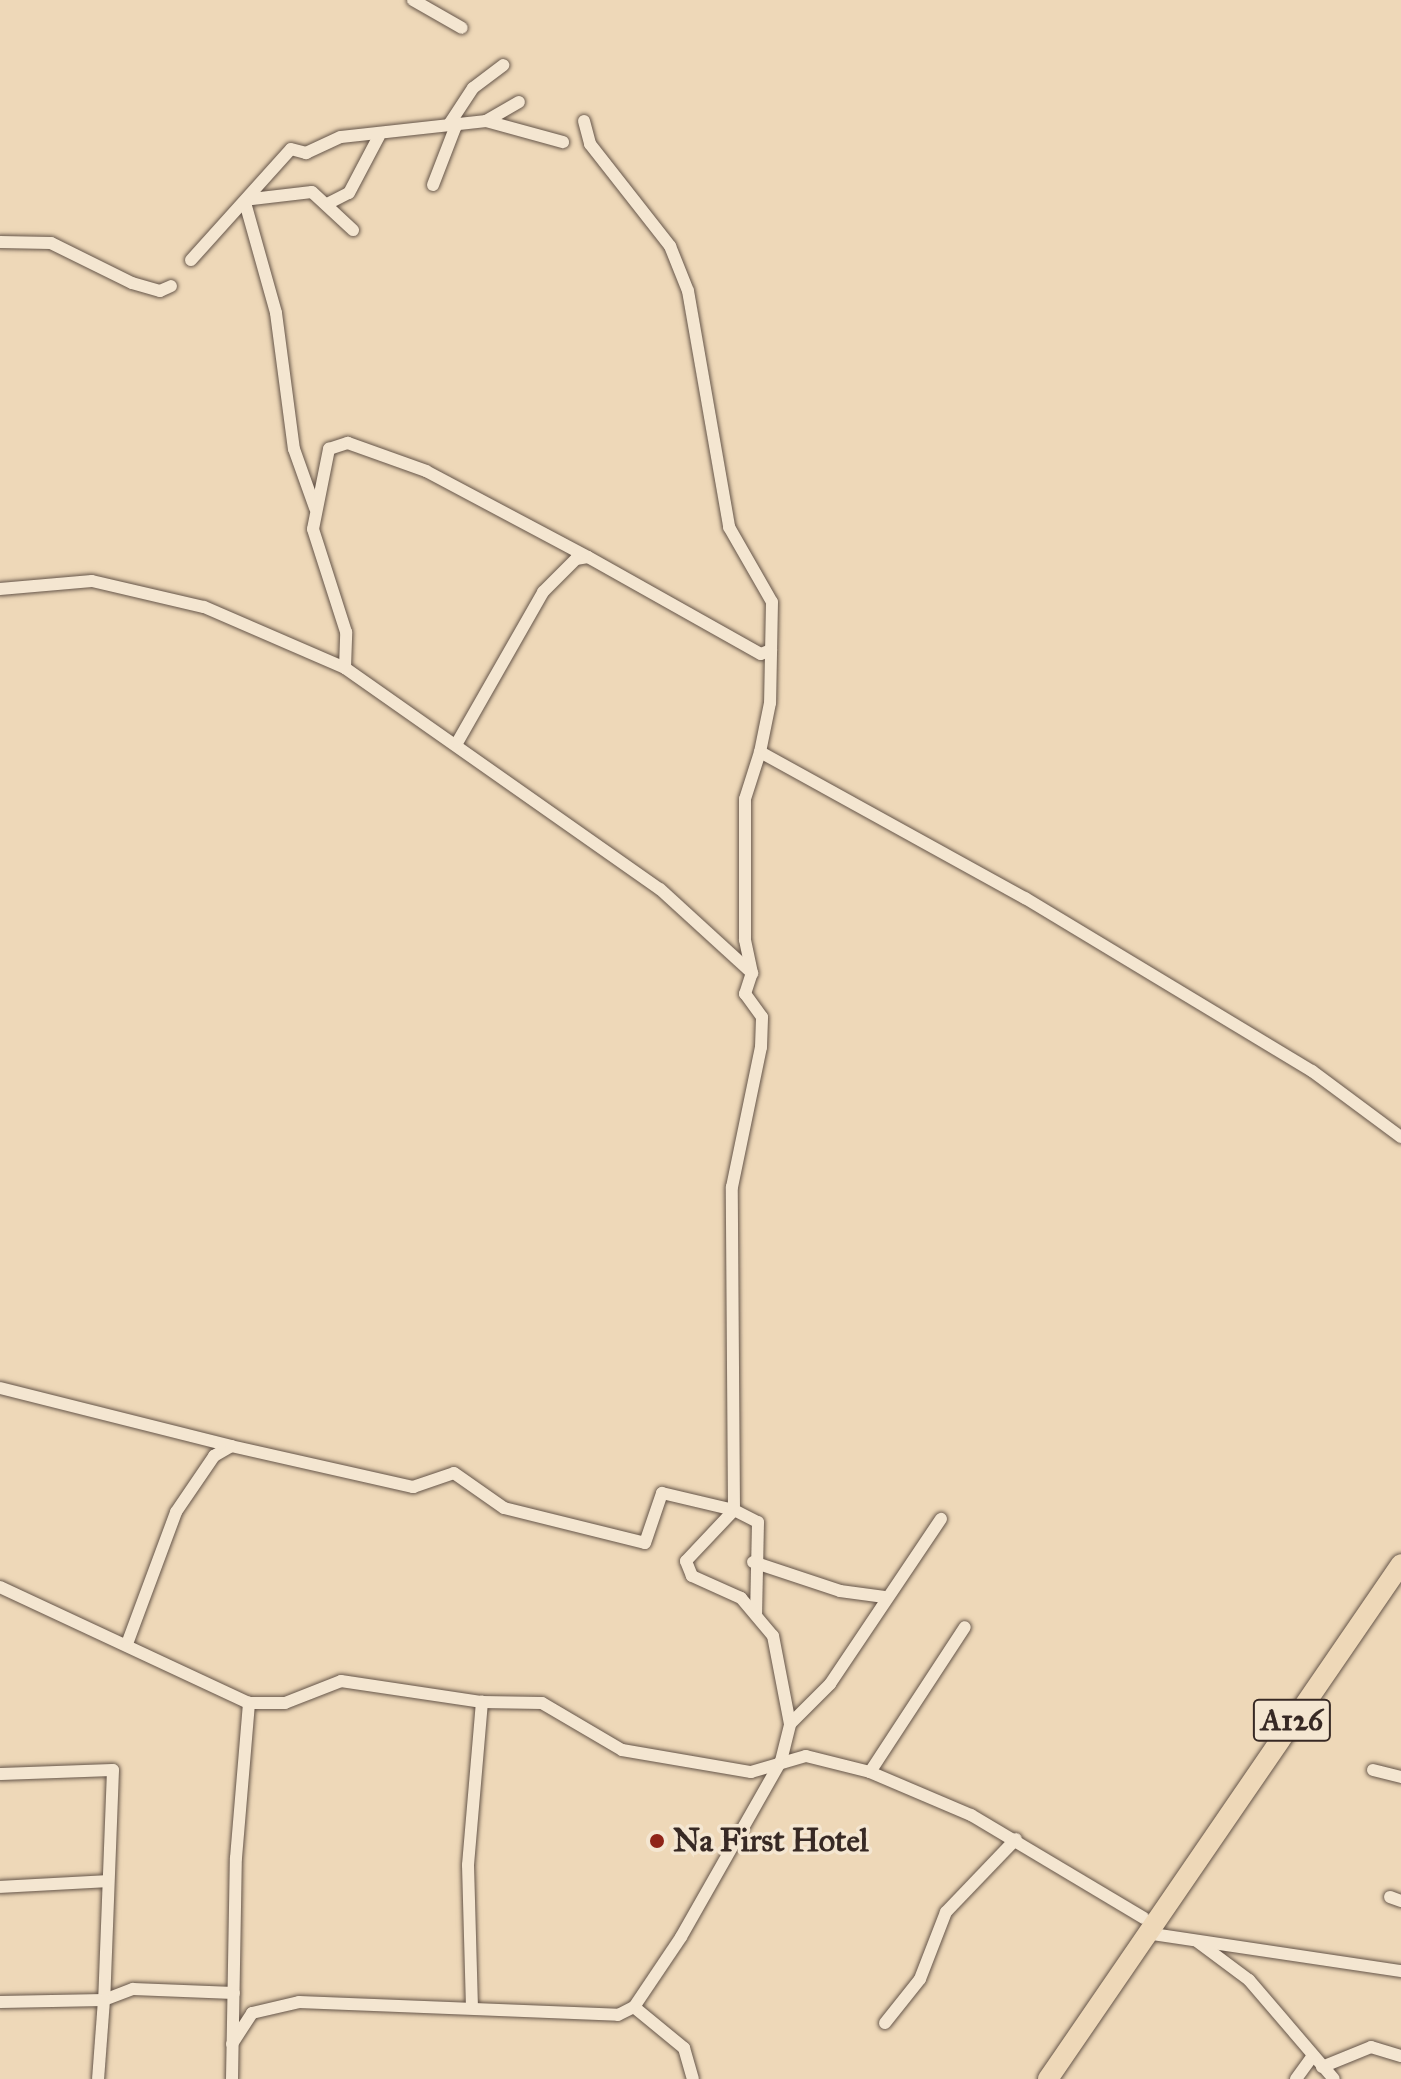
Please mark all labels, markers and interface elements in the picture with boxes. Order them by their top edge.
road number: A126 [1252,1694,1332,1746]
place label: Na First Hotel [673,1822,868,1860]
marker: Na First Hotel [648,1832,666,1850]

